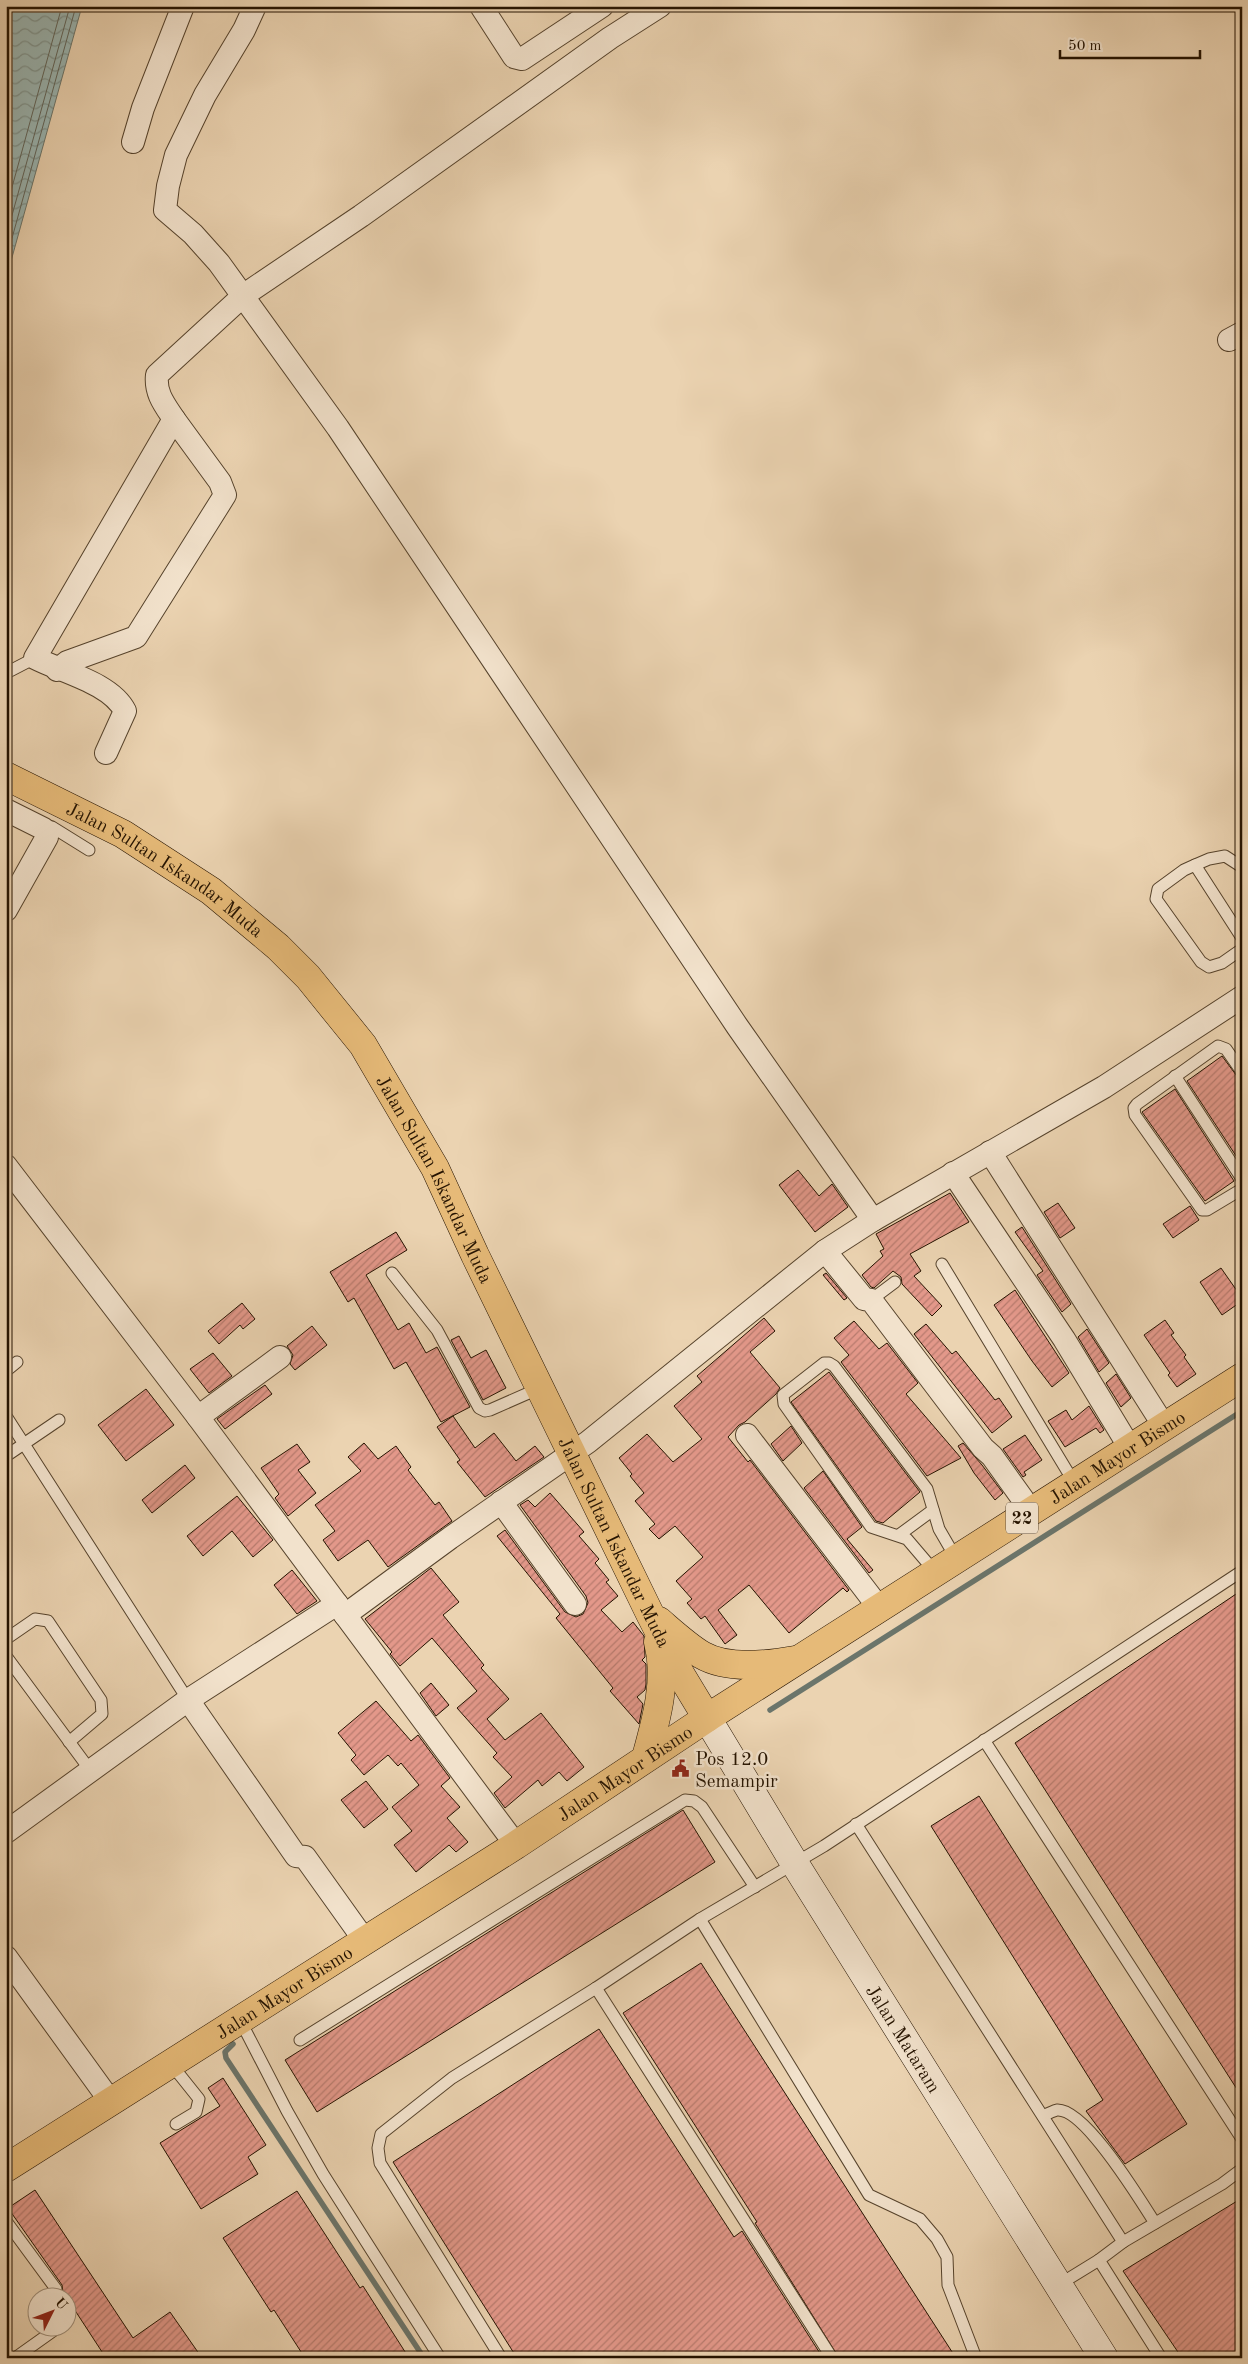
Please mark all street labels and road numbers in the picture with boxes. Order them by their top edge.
street label: Jalan Sultan Iskandar Muda [63,800,266,943]
street label: Jalan Sultan Iskandar Muda [371,1073,495,1288]
street label: Jalan Mayor Bismo [1047,1409,1190,1509]
street label: Jalan Sultan Iskandar Muda [553,1435,673,1652]
road number: 22 [1006,1502,1038,1534]
street label: Jalan Mayor Bismo [555,1723,697,1826]
street label: Jalan Mayor Bismo [214,1944,357,2044]
street label: Jalan Mataram [861,1982,943,2097]

